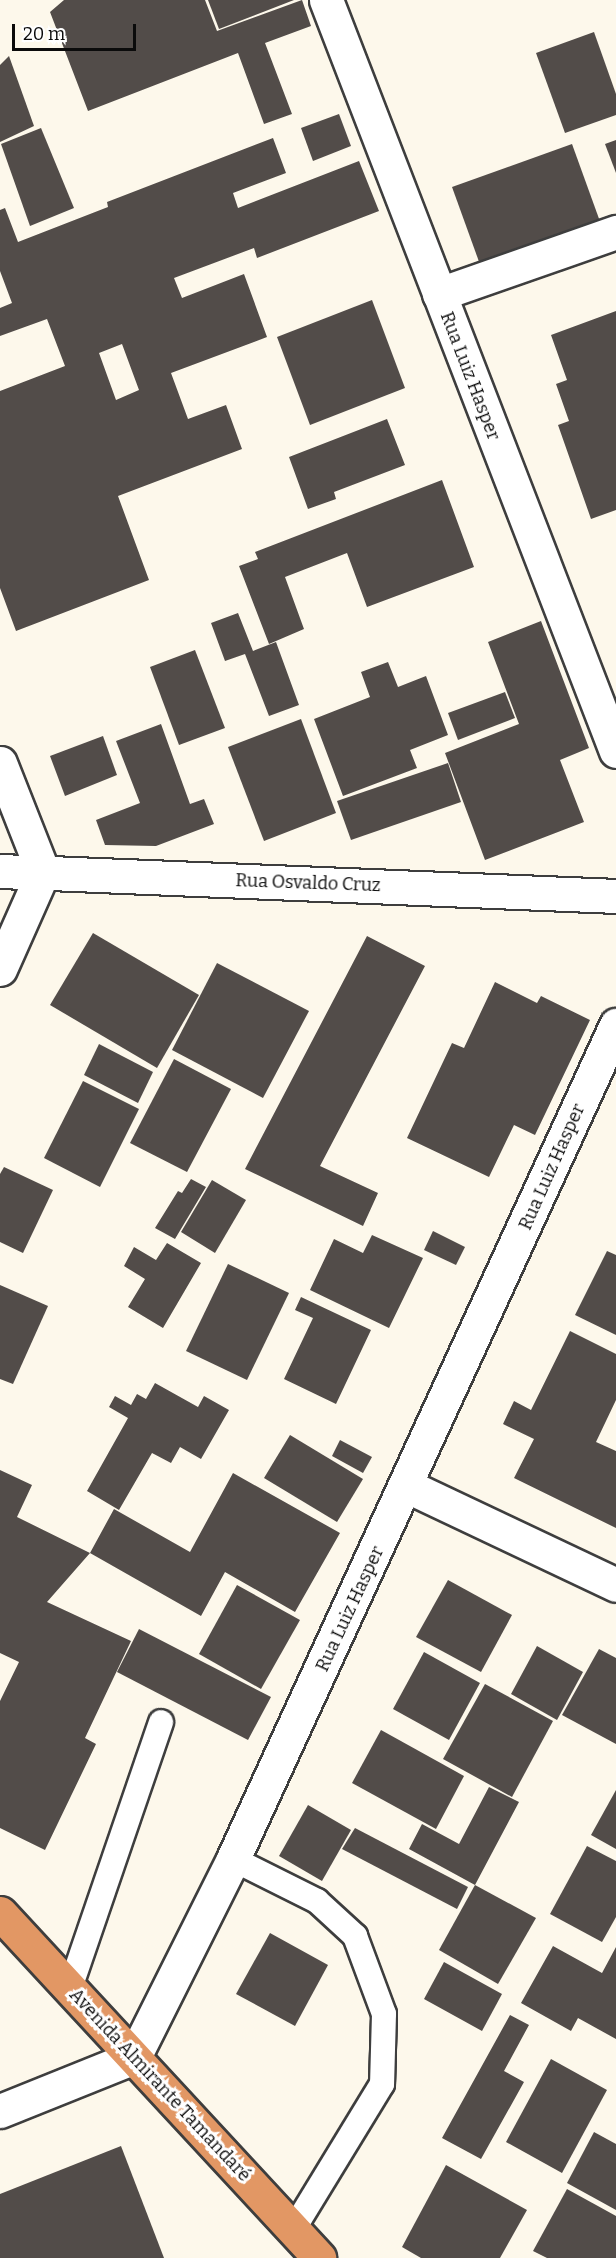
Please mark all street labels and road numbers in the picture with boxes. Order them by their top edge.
street label: Rua Luiz Hasper [436,309,504,443]
street label: Rua Osvaldo Cruz [235,870,381,896]
street label: Rua Luiz Hasper [515,1101,589,1233]
street label: Rua Luiz Hasper [312,1543,388,1675]
street label: Avenida Almirante Tamandaré [65,1984,255,2186]

